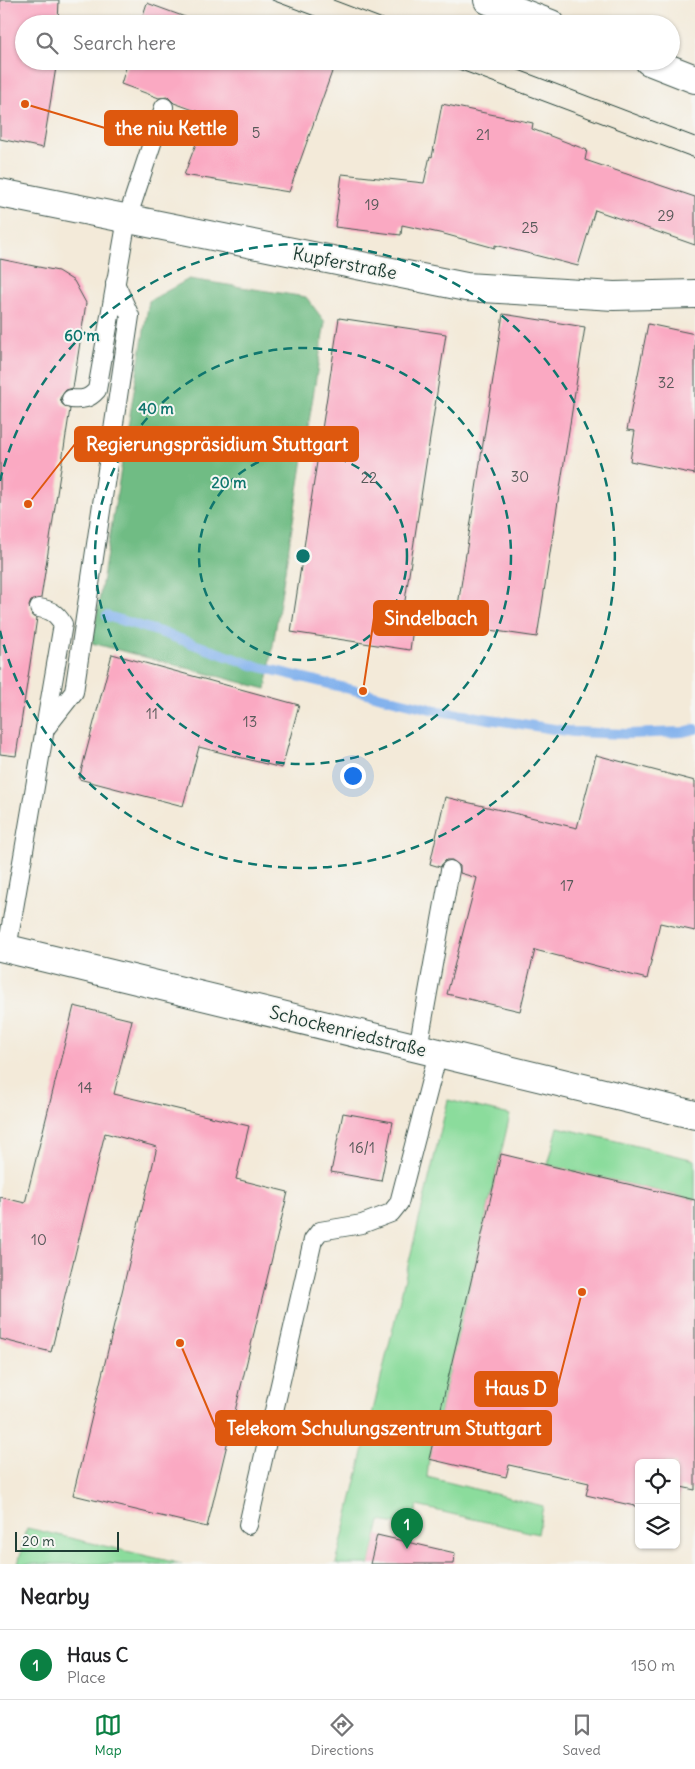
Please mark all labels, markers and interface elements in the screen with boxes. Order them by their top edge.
search box [15,15,680,70]
icon: search [33,29,61,57]
text: Search here [73,31,176,55]
callout: the niu Kettle [105,111,237,145]
text: the niu Kettle [115,116,227,140]
house number: 5 [252,123,260,142]
house number: 21 [476,125,490,144]
house number: 19 [365,195,379,214]
house number: 29 [658,206,674,225]
house number: 25 [522,218,538,237]
street label: Kupferstraße [291,242,399,284]
text: 60 m [64,326,100,345]
house number: 32 [658,373,674,392]
text: 40 m [138,399,174,418]
callout: Regierungspräsidium Stuttgart [75,427,358,461]
text: Regierungspräsidium Stuttgart [86,432,349,456]
house number: 30 [511,467,529,486]
house number: 22 [361,468,377,487]
text: 20 m [212,473,246,492]
centre of rings [294,547,312,565]
callout: Sindelbach [374,601,488,635]
text: Sindelbach [384,606,478,630]
house number: 11 [146,704,158,723]
house number: 13 [243,712,257,731]
your location [340,763,366,789]
house number: 17 [560,876,574,895]
street label: Schockenriedstraße [267,1000,429,1062]
house number: 14 [78,1078,93,1097]
house number: 16/1 [349,1138,375,1157]
house number: 10 [31,1230,47,1249]
callout: Haus D [475,1372,557,1406]
text: Haus D [485,1376,547,1400]
callout: Telekom Schulungszentrum Stuttgart [216,1411,551,1445]
text: Telekom Schulungszentrum Stuttgart [227,1416,542,1440]
map controls [635,1459,680,1549]
button: locate [635,1459,680,1504]
button: layers [635,1504,680,1549]
pin: 1 [391,1508,423,1549]
scale bar [15,1529,119,1552]
text: 20 m [22,1532,55,1550]
text: Nearby [20,1583,90,1610]
text: Haus C [67,1643,128,1667]
text: 1 [33,1655,39,1675]
text: 150 m [631,1655,675,1675]
text: Place [67,1667,106,1687]
tab: Map [94,1711,122,1759]
tab: Directions [311,1711,374,1759]
tab: Saved [562,1711,601,1759]

